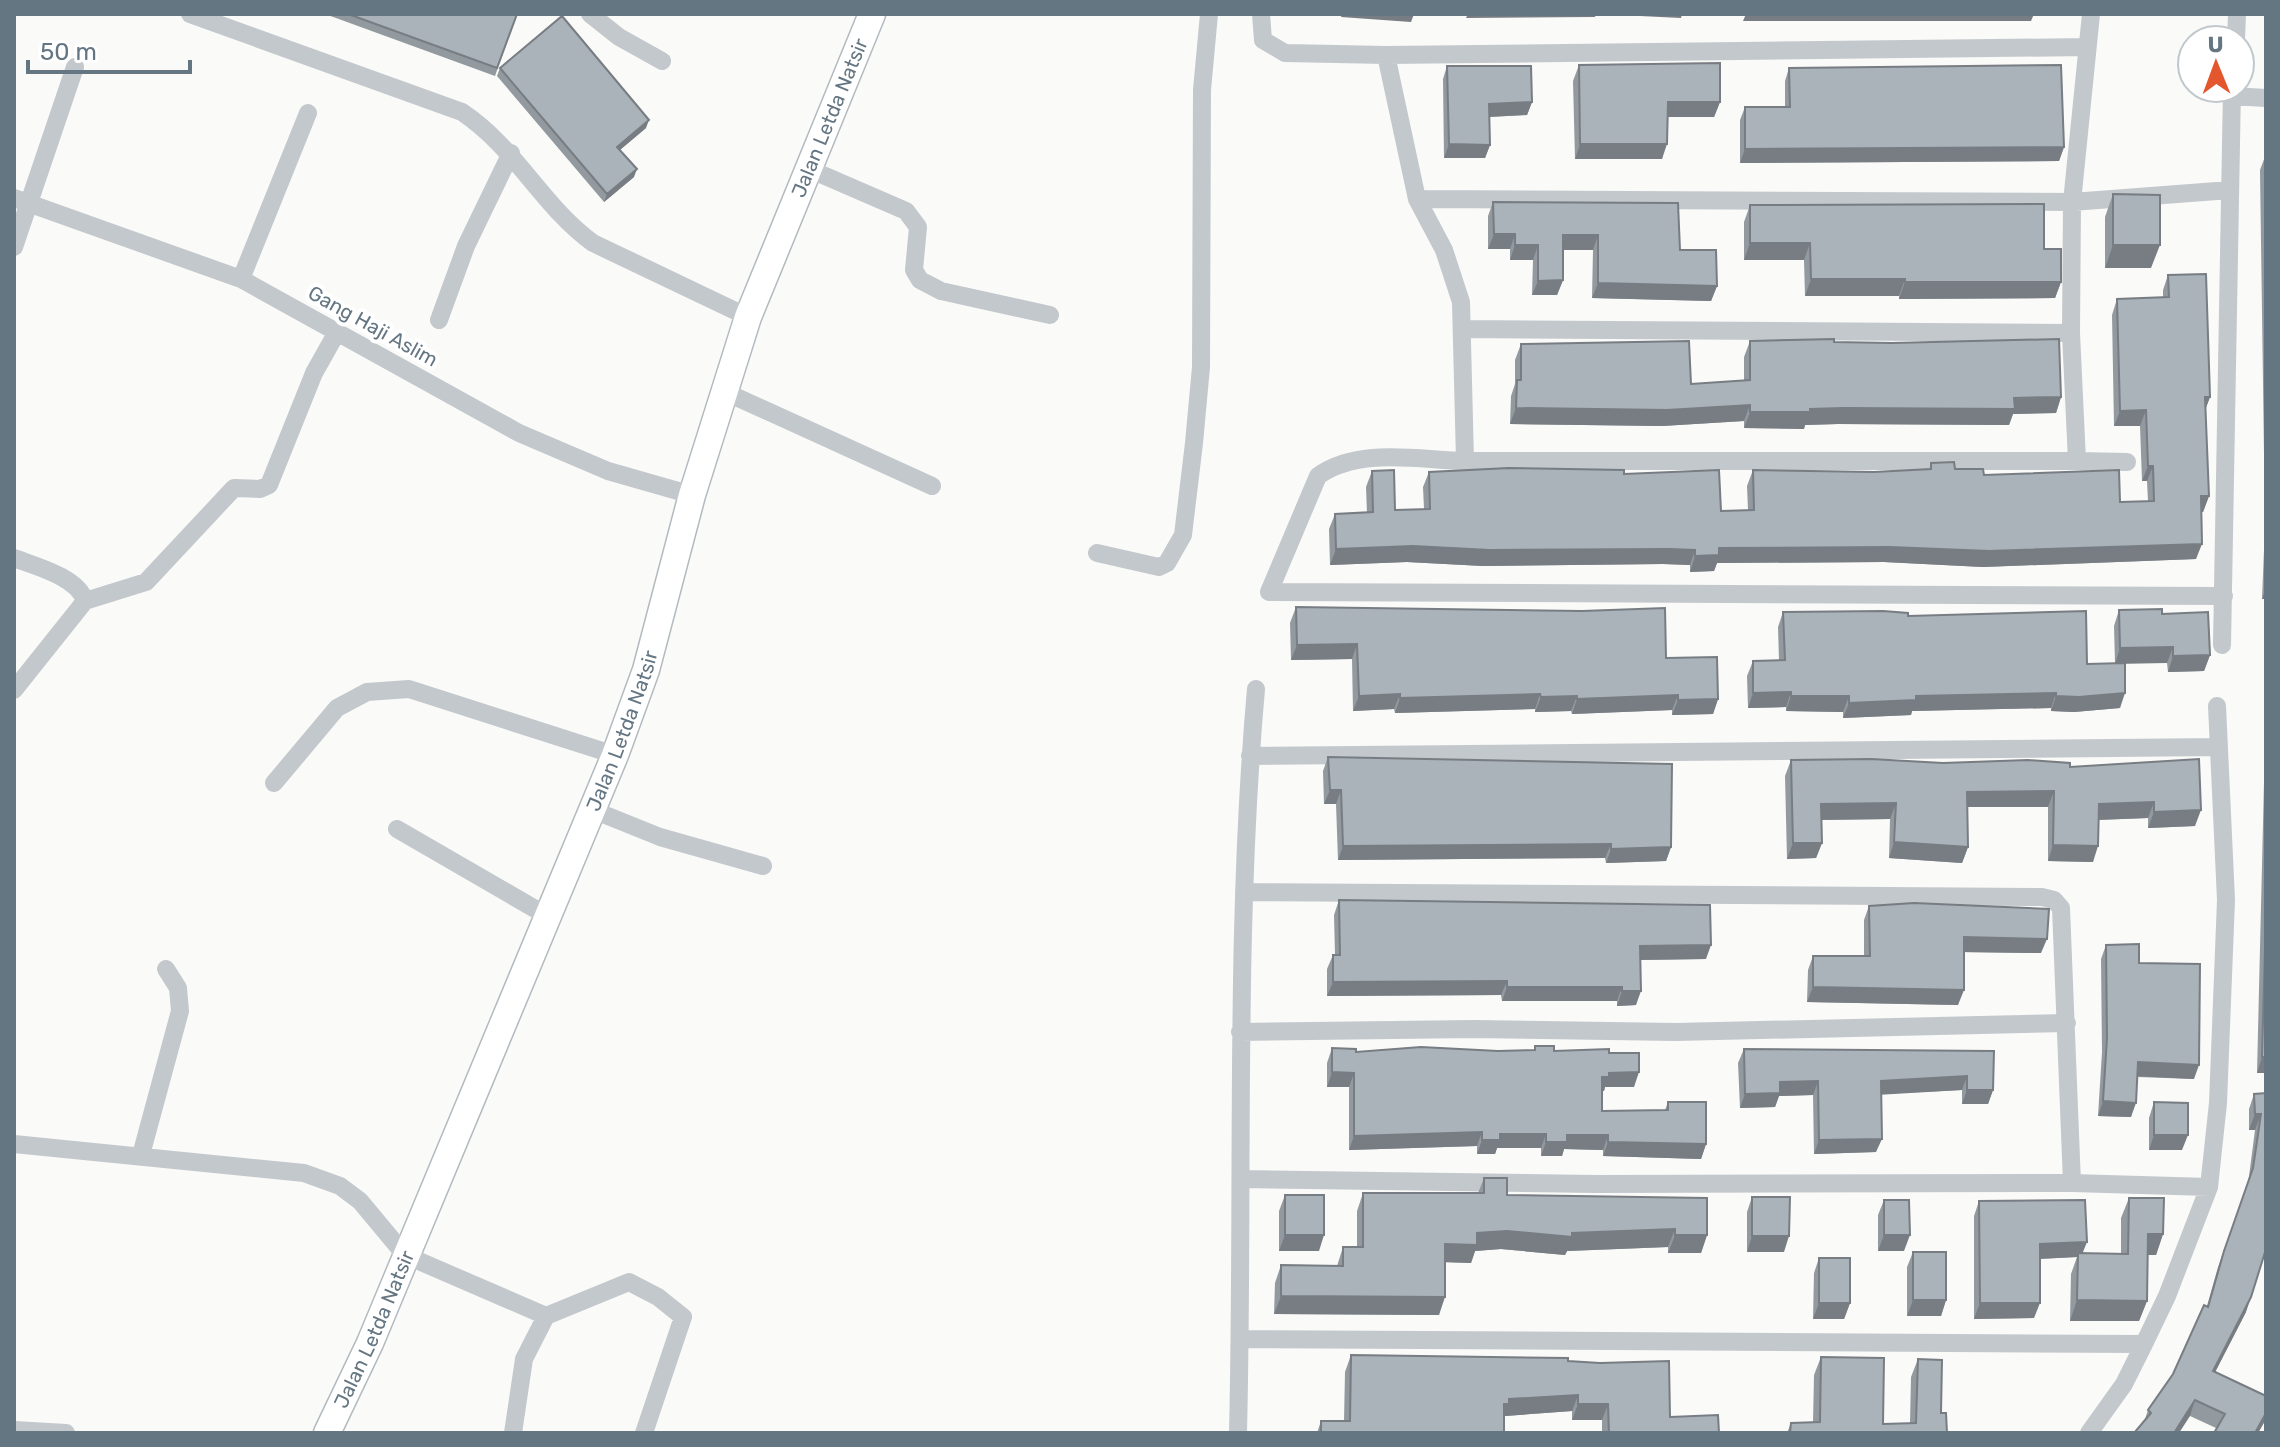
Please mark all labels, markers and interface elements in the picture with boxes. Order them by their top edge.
scale bar [28,24,190,74]
north arrow [2176,24,2256,104]
text: U [2207,31,2224,58]
street label: Jalan Letda Natsir [786,34,873,201]
text: 50 m [40,38,97,66]
street label: Gang Haji Aslim [304,280,442,372]
street label: Jalan Letda Natsir [581,648,663,815]
street label: Jalan Letda Natsir [329,1246,419,1412]

